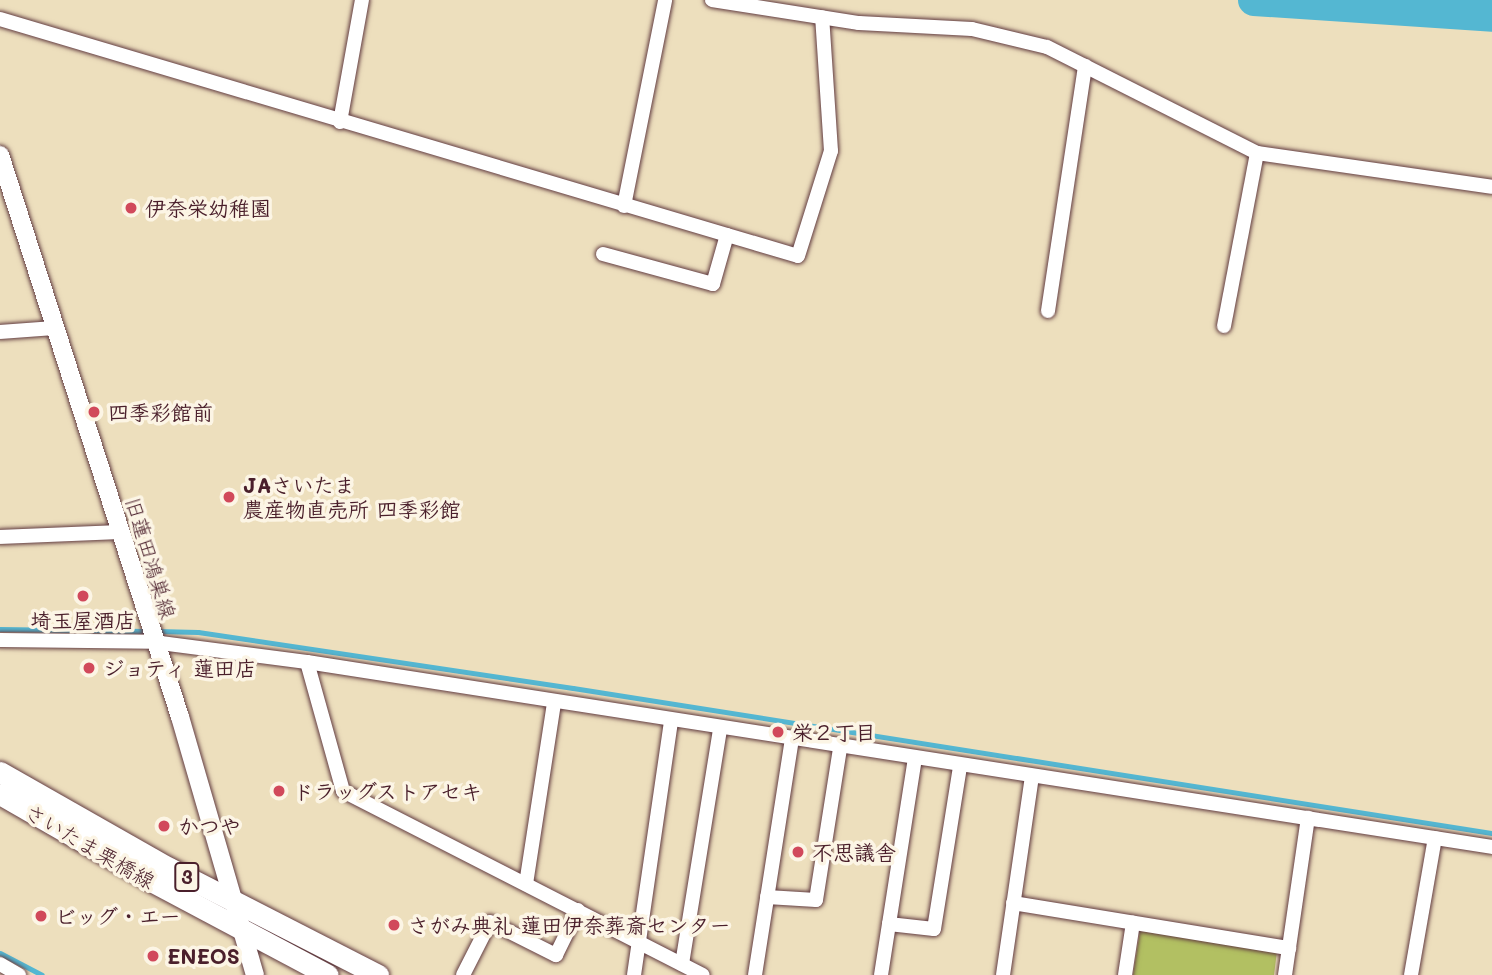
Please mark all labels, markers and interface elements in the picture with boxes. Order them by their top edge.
place label: 伊奈栄幼稚園 [145,195,271,221]
marker: 伊奈栄幼稚園 [123,200,139,216]
place label: 四季彩館前 [108,399,213,425]
marker: 四季彩館前 [86,404,102,420]
place label: JAさいたま 農産物直売所 四季彩館 [243,472,461,522]
marker: JAさいたま 農産物直売所 四季彩館 [221,489,237,505]
street label: 旧蓮田鴻巣線 [121,494,181,622]
marker: 埼玉屋酒店 [75,588,91,604]
place label: 埼玉屋酒店 [31,607,135,633]
place label: ジョティ 蓮田店 [103,655,258,681]
marker: ジョティ 蓮田店 [81,660,97,676]
place label: 栄２丁目 [792,719,876,745]
marker: 栄２丁目 [770,724,786,740]
place label: ドラッグストアセキ [293,778,482,804]
marker: ドラッグストアセキ [271,783,287,799]
street label: さいたま栗橋線 [20,798,160,894]
place label: かつや [178,813,241,839]
marker: かつや [156,818,172,834]
place label: 不思議舎 [812,839,896,865]
marker: 不思議舎 [790,844,806,860]
road number: 3 [173,862,201,892]
place label: ビッグ・エー [55,903,181,929]
marker: ビッグ・エー [33,908,49,924]
place label: さがみ典礼 蓮田伊奈葬斎センター [408,912,731,938]
marker: さがみ典礼 蓮田伊奈葬斎センター [386,917,402,933]
place label: ENEOS [167,943,240,969]
marker: ENEOS [145,948,161,964]

